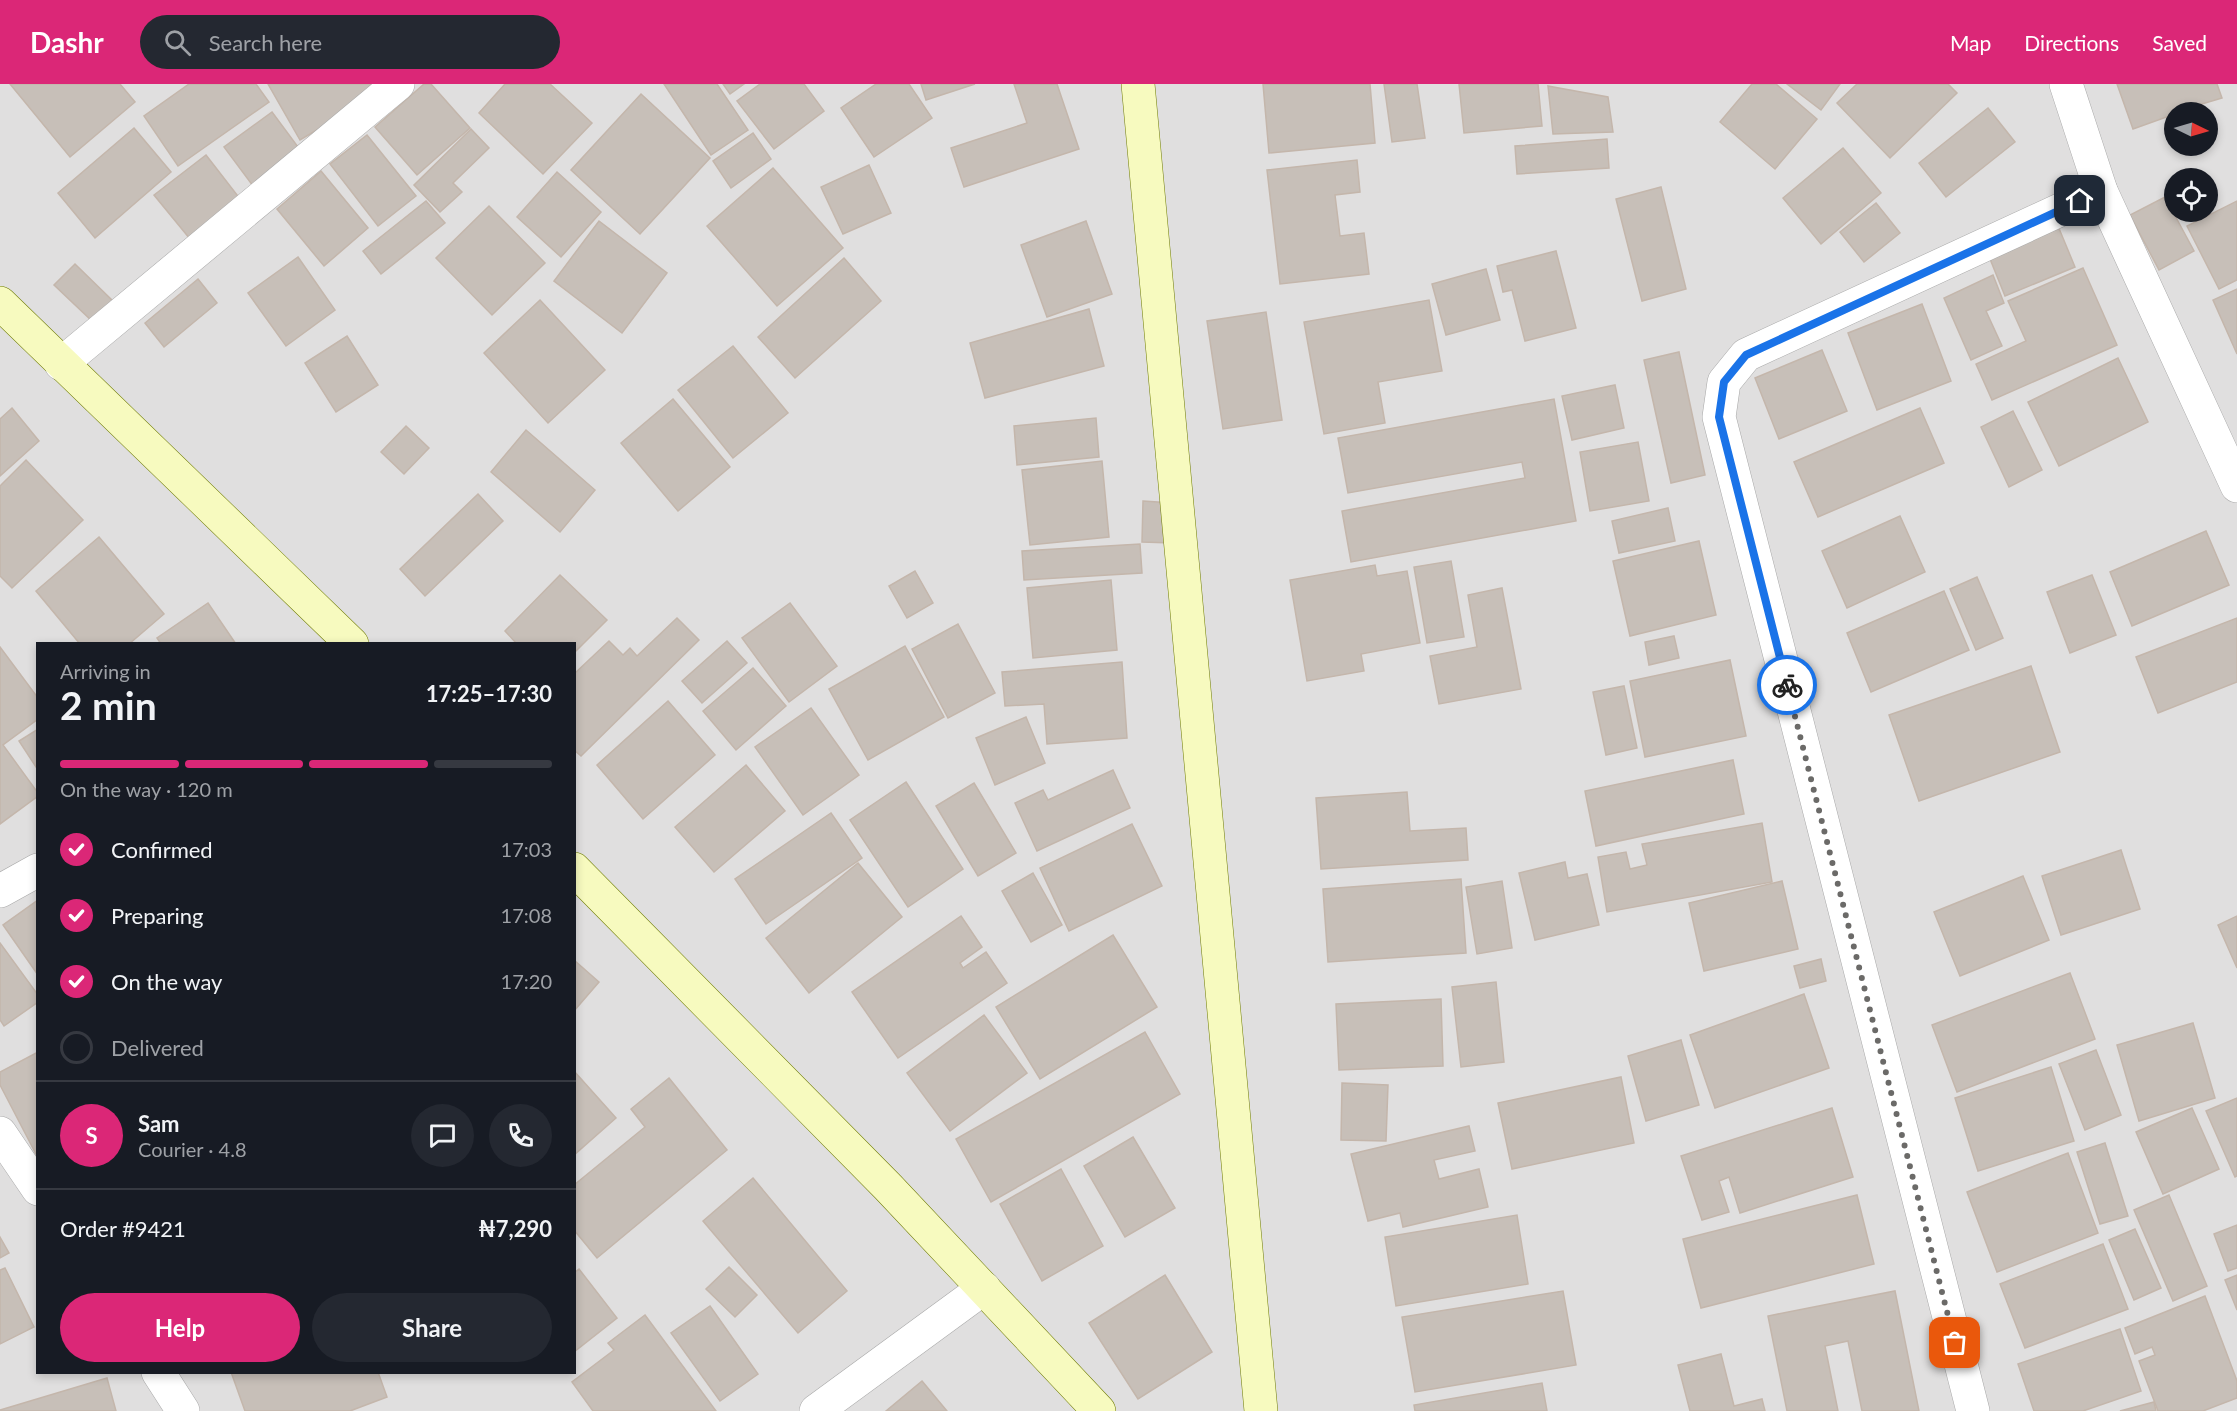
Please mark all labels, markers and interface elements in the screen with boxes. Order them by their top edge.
search box [140,15,560,69]
text: Dashr [30,25,104,59]
icon: search [161,26,194,59]
text: Search here [209,29,322,56]
text: Map [1950,30,1991,55]
text: Directions [2024,30,2119,55]
text: Saved [2152,30,2207,55]
north arrow [2164,102,2218,156]
map controls [2164,102,2218,222]
button: locate [2164,168,2218,222]
pin [2054,175,2105,226]
icon: home [2063,184,2096,217]
courier [1757,655,1817,715]
text: Arriving in [60,659,151,683]
icon: bike [1771,669,1804,702]
text: 17:25–17:30 [426,680,552,707]
text: 2 min [60,682,157,728]
text: On the way · 120 m [60,777,233,801]
icon: check [60,833,93,866]
text: Confirmed [111,836,213,863]
text: 17:03 [501,837,552,861]
icon: check [60,899,93,932]
text: Preparing [111,902,203,929]
text: 17:08 [501,903,552,927]
icon: check [60,965,93,998]
text: On the way [111,968,222,995]
text: 17:20 [501,969,552,993]
text: Delivered [111,1034,204,1061]
button: chat [411,1104,474,1167]
button: phone [489,1104,552,1167]
text: Sam [138,1110,180,1137]
text: S [85,1122,98,1149]
text: Courier · 4.8 [138,1137,247,1161]
text: Order #9421 [60,1215,186,1242]
text: ₦7,290 [478,1215,552,1242]
button: Help [60,1293,300,1362]
button: Share [312,1293,552,1362]
pin [1929,1317,1980,1368]
icon: bag [1938,1326,1971,1359]

